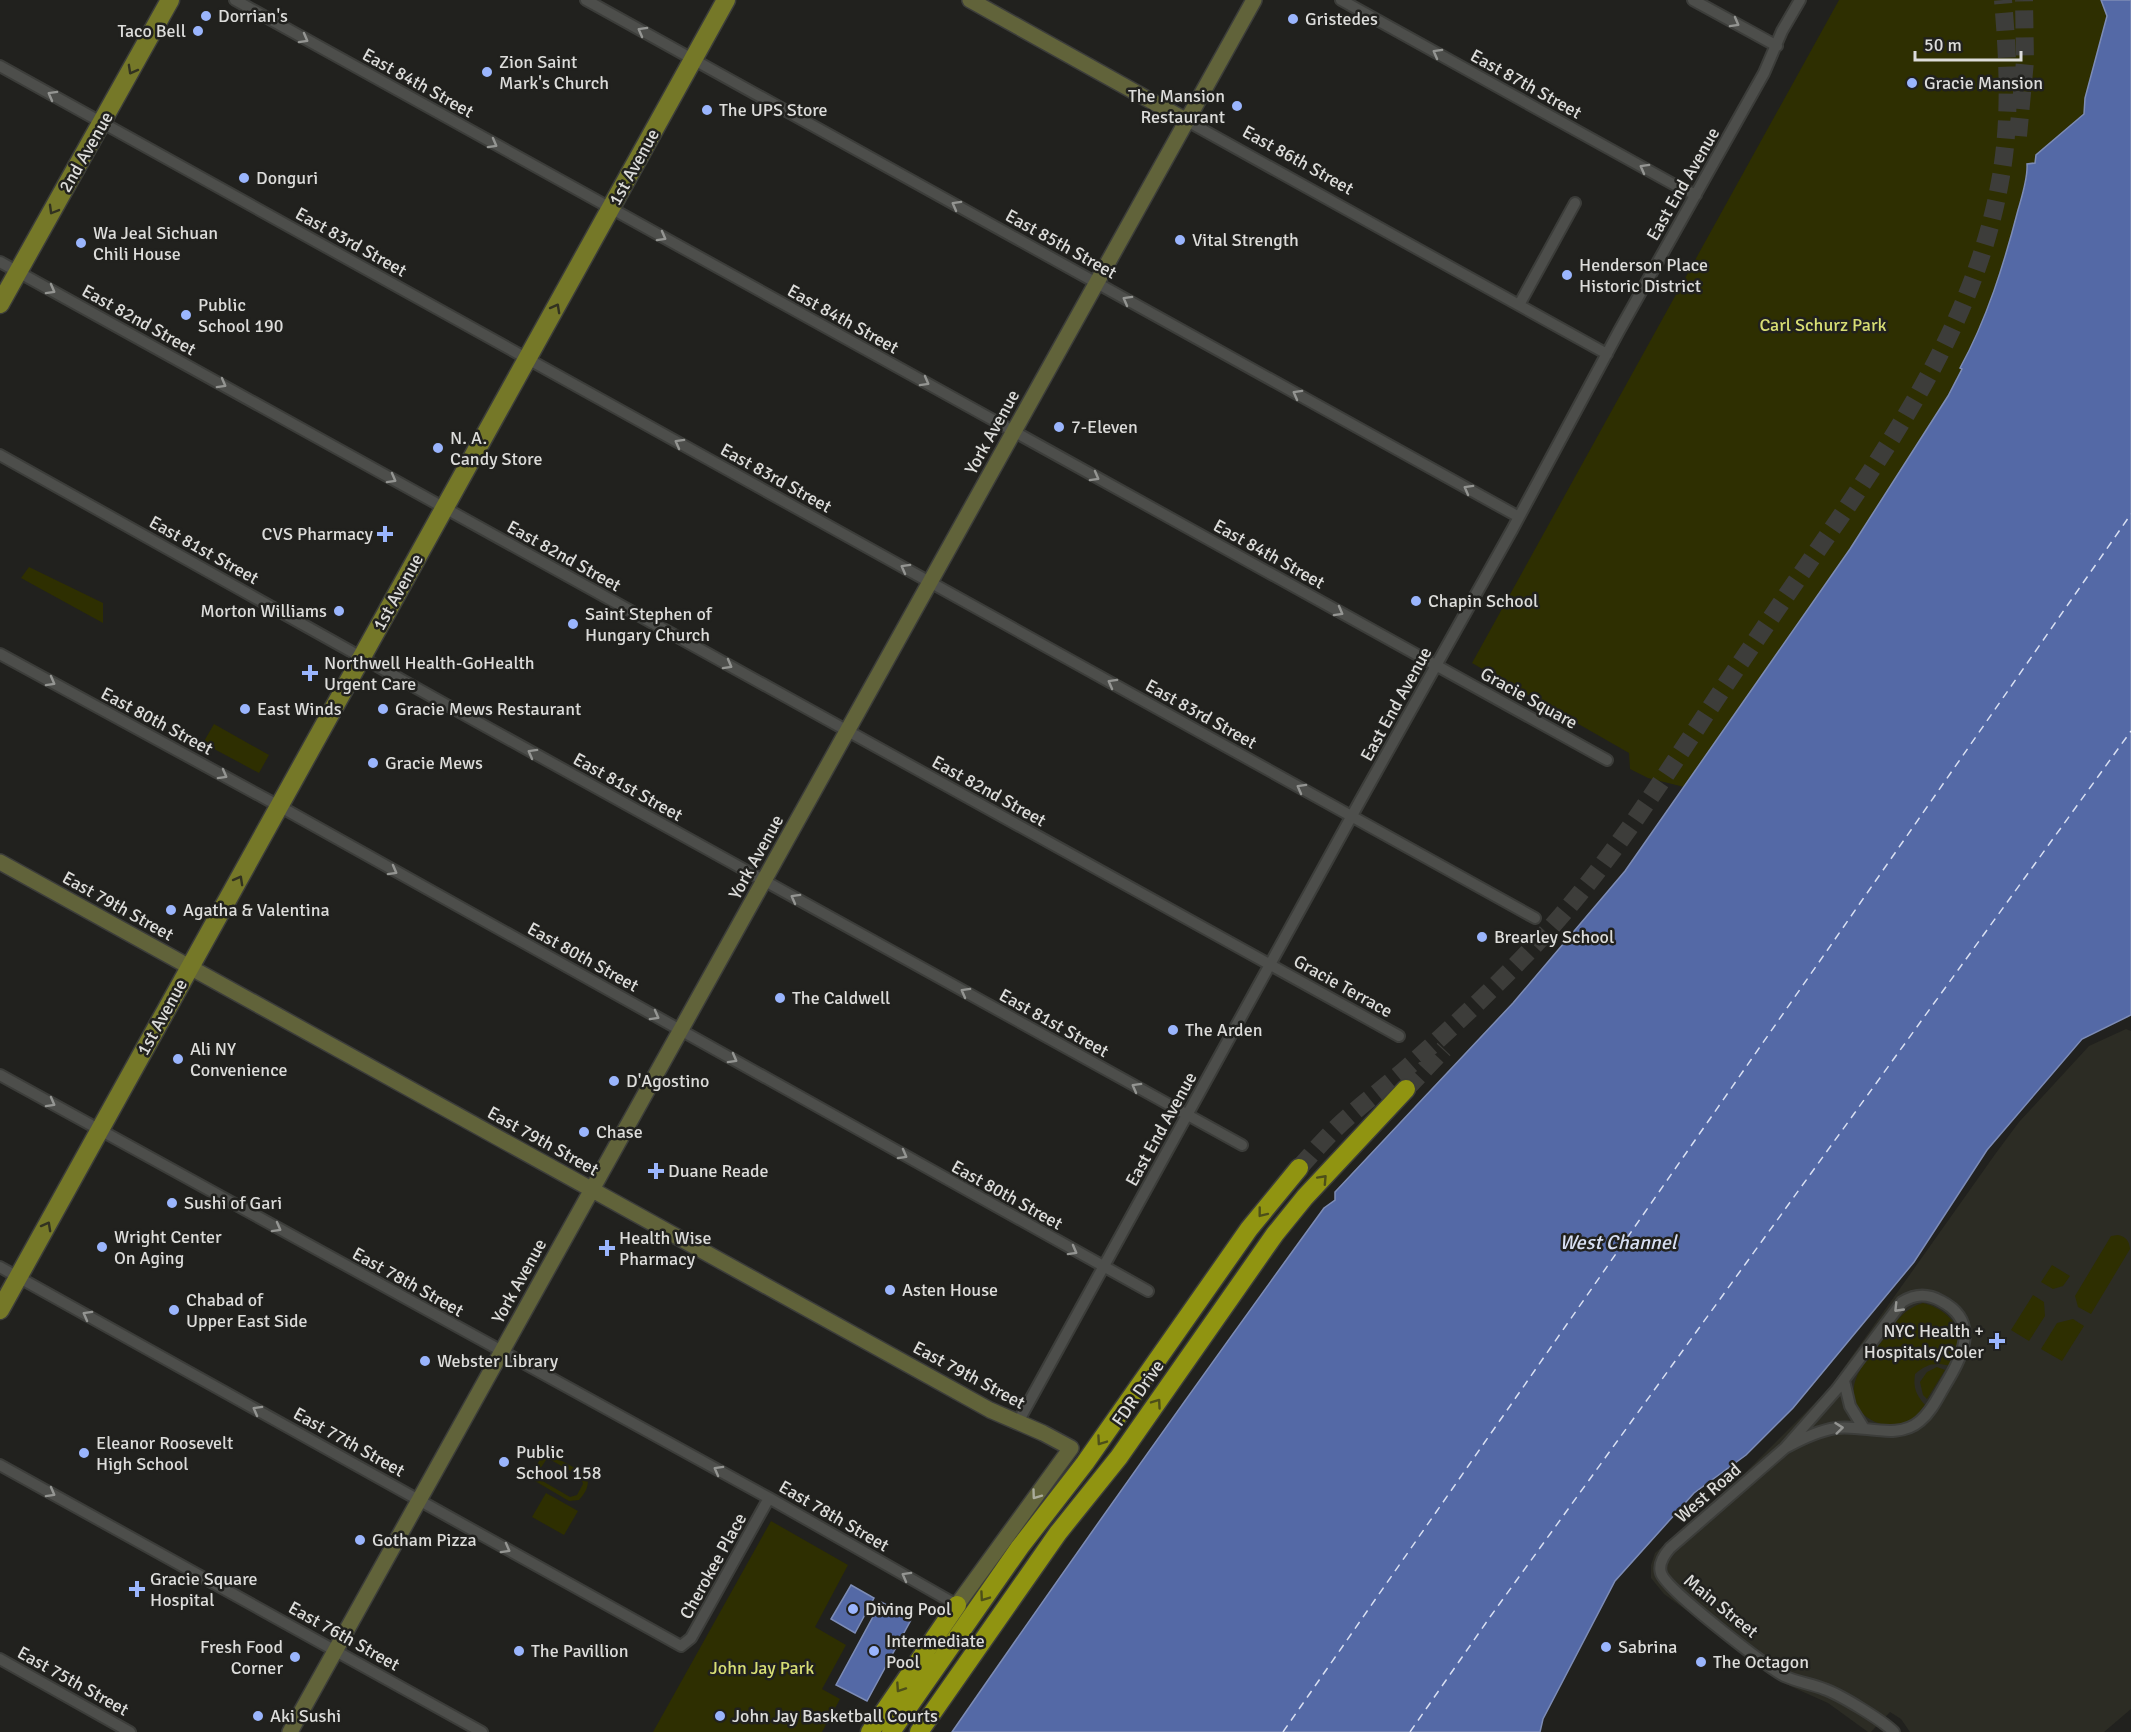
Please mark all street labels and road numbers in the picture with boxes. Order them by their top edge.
street label: East 84th Street [359,43,477,123]
street label: East 87th Street [1467,44,1585,124]
street label: 2nd Avenue [54,108,118,196]
street label: East 86th Street [1239,120,1357,200]
street label: East End Avenue [1642,123,1724,245]
street label: 1st Avenue [604,125,664,209]
street label: East 83rd Street [292,202,410,282]
street label: East 85th Street [1002,204,1120,284]
street label: East 84th Street [784,279,902,359]
street label: East 82nd Street [78,280,200,360]
street label: York Avenue [960,386,1024,478]
street label: East 83rd Street [717,438,835,518]
street label: East 81st Street [145,511,263,589]
street label: East 84th Street [1210,514,1328,594]
street label: East 82nd Street [503,516,625,596]
street label: 1st Avenue [368,550,428,634]
street label: East End Avenue [1356,643,1436,765]
street label: Gracie Square [1477,662,1581,734]
street label: East 83rd Street [1142,674,1260,754]
street label: East 80th Street [97,682,217,760]
street label: East 81st Street [569,748,687,826]
street label: East 82nd Street [928,751,1050,831]
street label: York Avenue [724,811,788,903]
street label: East 79th Street [59,866,177,946]
street label: East 80th Street [524,917,642,997]
street label: Gracie Terrace [1290,950,1396,1022]
street label: 1st Avenue [132,975,192,1059]
street label: East 81st Street [995,984,1113,1062]
street label: East End Avenue [1121,1068,1201,1190]
street label: East 79th Street [484,1101,602,1181]
street label: East 80th Street [948,1155,1066,1235]
street label: York Avenue [487,1235,551,1327]
street label: East 78th Street [349,1242,467,1322]
street label: East 79th Street [909,1336,1029,1414]
street label: FDR Drive [1107,1356,1169,1430]
street label: East 77th Street [290,1402,408,1482]
street label: West Road [1670,1458,1746,1528]
street label: East 78th Street [775,1476,893,1556]
street label: Cherokee Place [675,1509,751,1623]
street label: Main Street [1679,1569,1763,1643]
street label: East 76th Street [285,1596,403,1676]
street label: East 75th Street [14,1641,132,1721]

